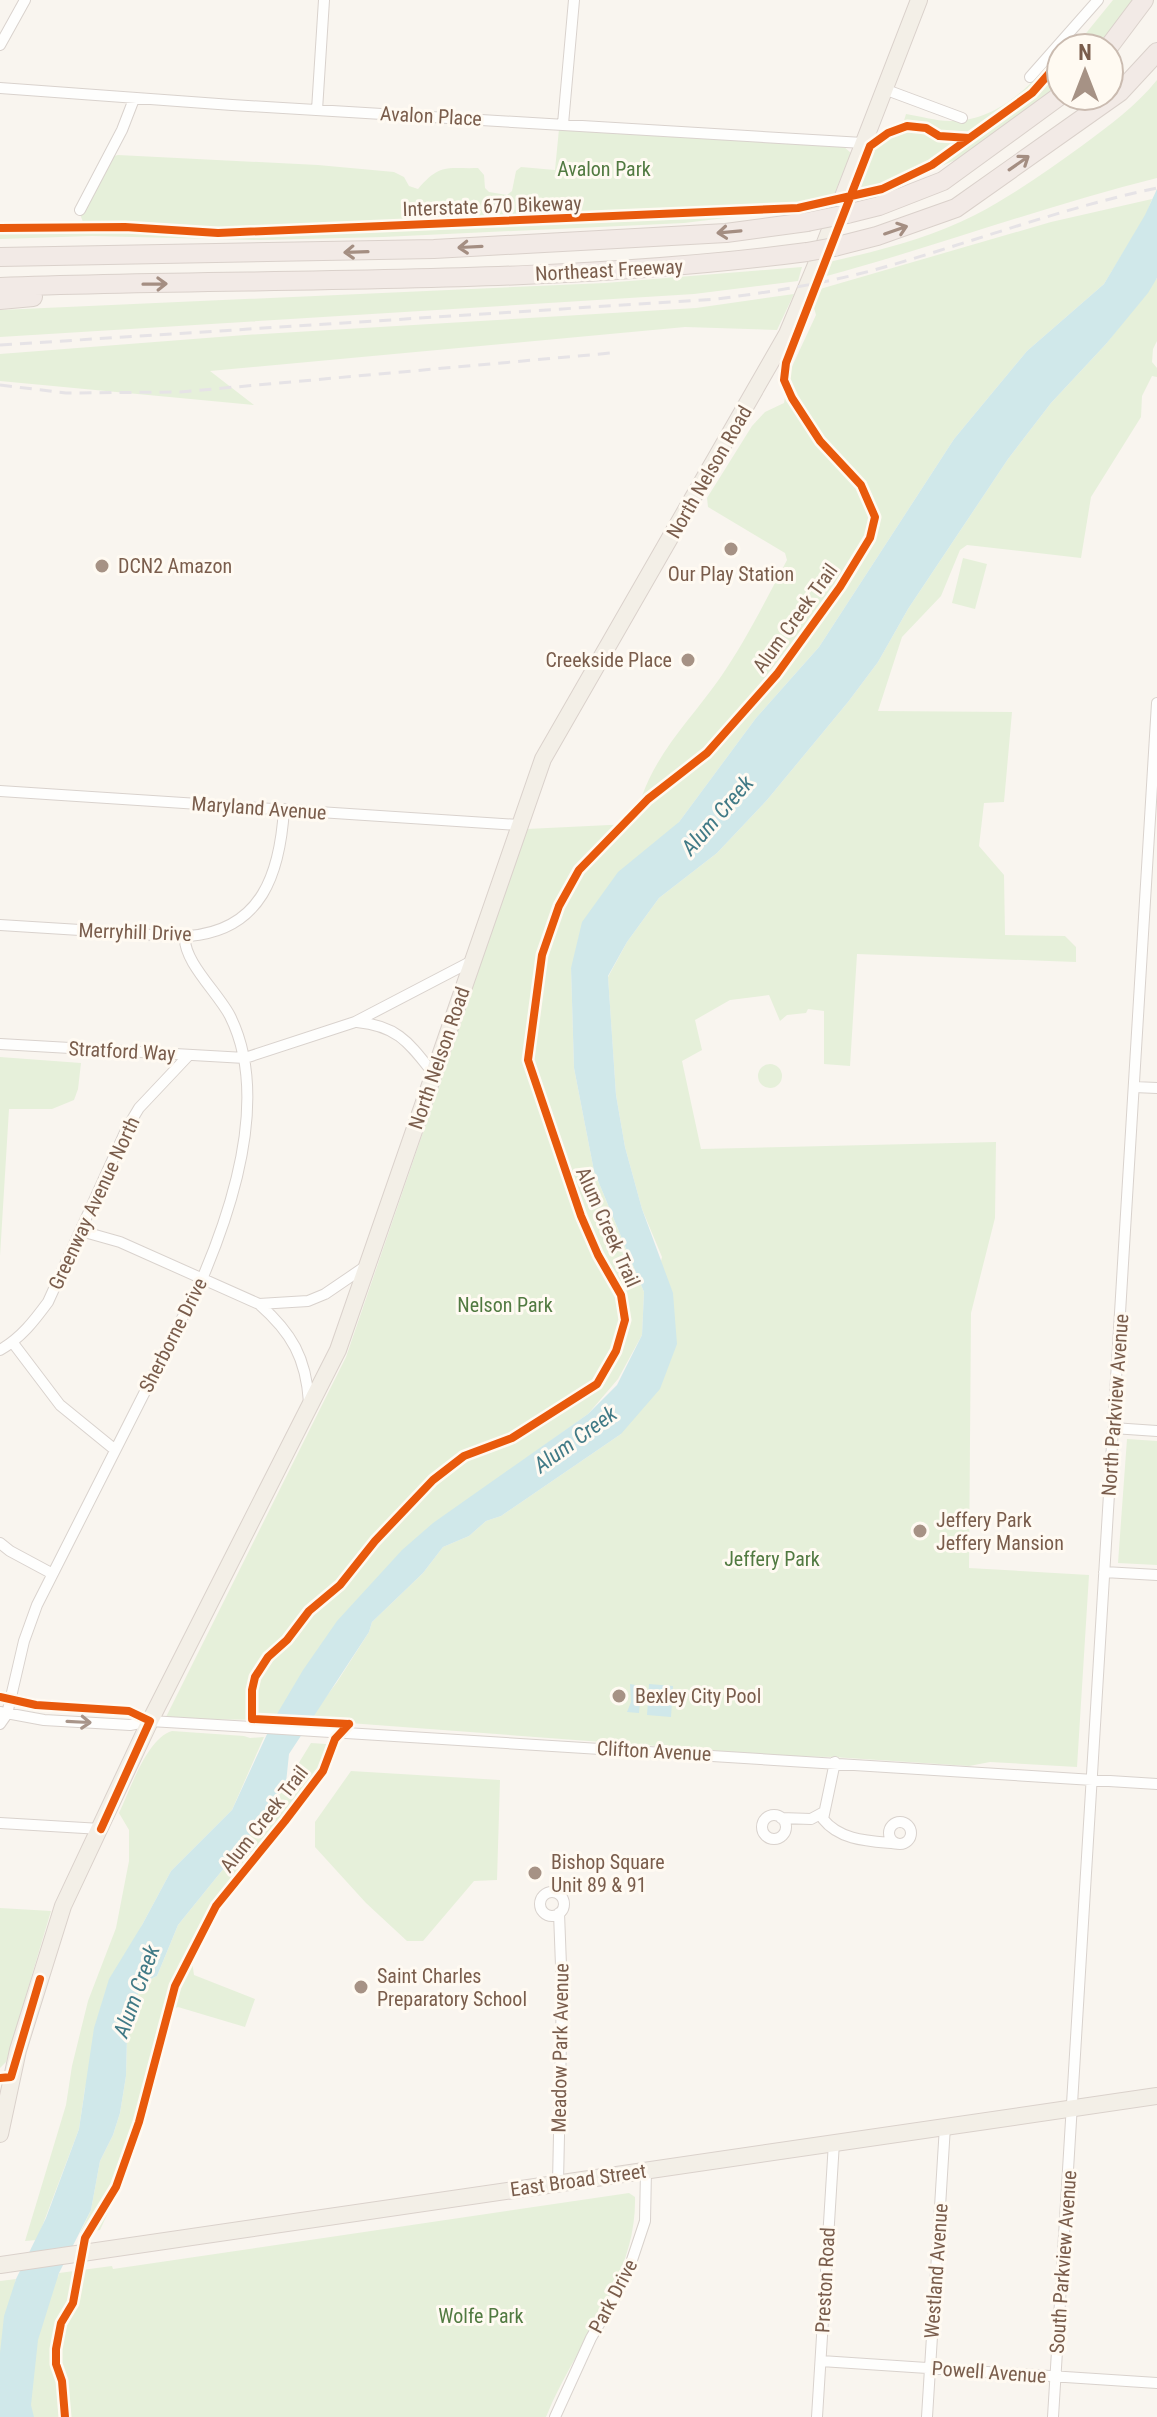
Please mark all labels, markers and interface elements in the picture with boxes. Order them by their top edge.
north arrow [1045,32,1125,112]
text: N [1078,40,1092,65]
street label: Avalon Place [380,101,482,131]
one-way arrow [1008,155,1030,171]
park label: Avalon Park [557,157,651,181]
street label: Interstate 670 Bikeway [402,191,582,221]
one-way arrow [883,221,908,236]
one-way arrow [717,225,743,240]
one-way arrow [457,240,484,255]
one-way arrow [343,244,370,259]
street label: Northeast Freeway [534,254,684,286]
one-way arrow [141,277,168,292]
street label: North Nelson Road [661,401,757,543]
marker: Our Play Station [722,540,740,558]
place label: DCN2 Amazon [118,554,232,578]
marker: DCN2 Amazon [93,557,111,575]
street label: Alum Creek Trail [747,559,843,677]
place label: Our Play Station [668,562,794,586]
place label: Creekside Place [546,648,672,672]
marker: Creekside Place [679,651,697,669]
water label: Alum Creek [676,770,759,861]
street label: Maryland Avenue [191,791,327,825]
street label: Merryhill Drive [78,918,192,946]
street label: North Nelson Road [403,984,475,1132]
street label: Stratford Way [68,1036,176,1066]
street label: Greenway Avenue North [43,1113,145,1293]
street label: Alum Creek Trail [571,1163,645,1291]
street label: Sherborne Drive [134,1274,212,1396]
park label: Nelson Park [457,1293,553,1317]
street label: North Parkview Avenue [1097,1313,1133,1497]
water label: Alum Creek [528,1401,622,1478]
place label: Jeffery Park Jeffery Mansion [936,1508,1064,1555]
marker: Jeffery Park Jeffery Mansion [911,1522,929,1540]
park label: Jeffery Park [724,1547,820,1571]
place label: Bexley City Pool [635,1684,761,1708]
marker: Bexley City Pool [610,1687,628,1705]
one-way arrow [65,1715,92,1730]
street label: Clifton Avenue [596,1736,712,1766]
street label: Alum Creek Trail [215,1761,313,1877]
place label: Bishop Square Unit 89 & 91 [551,1850,665,1897]
marker: Bishop Square Unit 89 & 91 [526,1864,544,1882]
water label: Alum Creek [108,1941,165,2042]
street label: Meadow Park Avenue [547,1963,573,2133]
place label: Saint Charles Preparatory School [377,1964,527,2011]
marker: Saint Charles Preparatory School [352,1978,370,1996]
street label: East Broad Street [509,2159,648,2201]
street label: South Parkview Avenue [1045,2170,1081,2354]
street label: Westland Avenue [919,2203,953,2339]
street label: Preston Road [810,2227,840,2333]
street label: Park Drive [584,2255,642,2337]
park label: Wolfe Park [438,2304,524,2328]
street label: Powell Avenue [931,2356,1047,2388]

